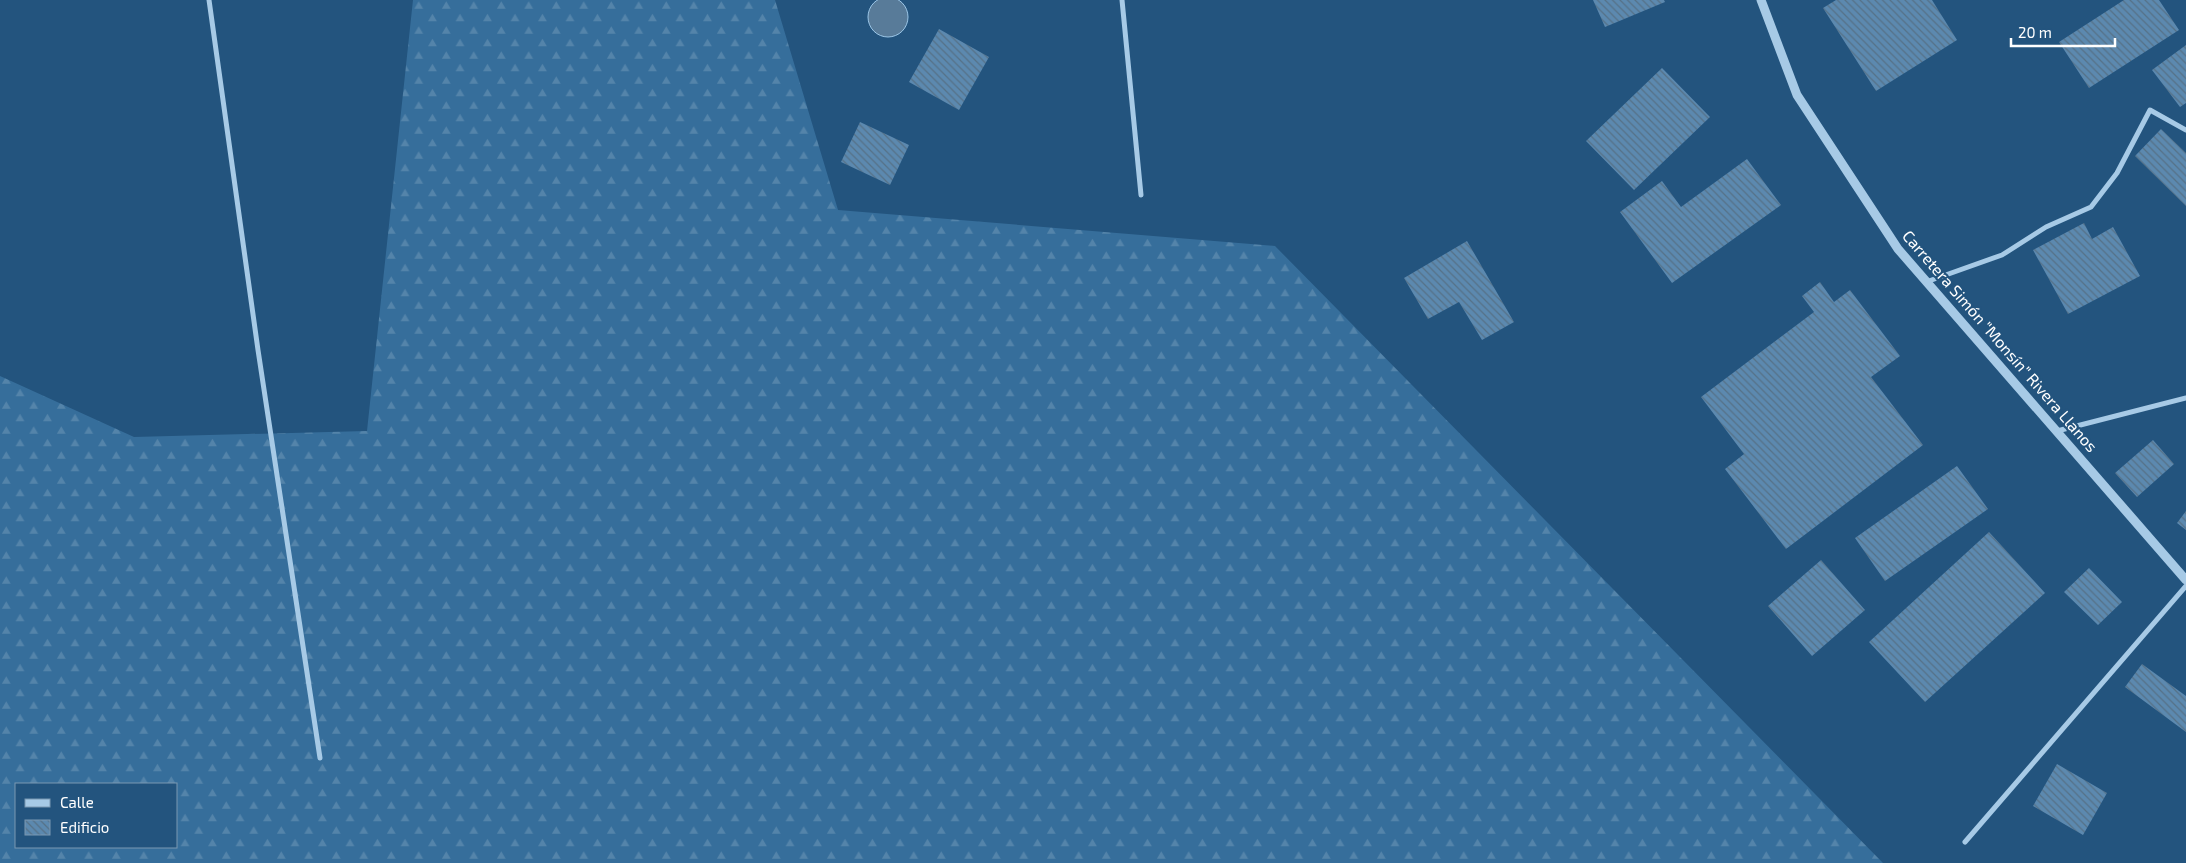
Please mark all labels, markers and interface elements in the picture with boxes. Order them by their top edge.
scale bar [2011,15,2115,47]
text: 20 m [2018,23,2052,41]
street label: Carretera Simón "Monsín" Rivera Llanos [1899,226,2102,455]
legend [15,783,178,848]
text: Calle [60,793,94,811]
text: Edificio [60,818,109,836]

